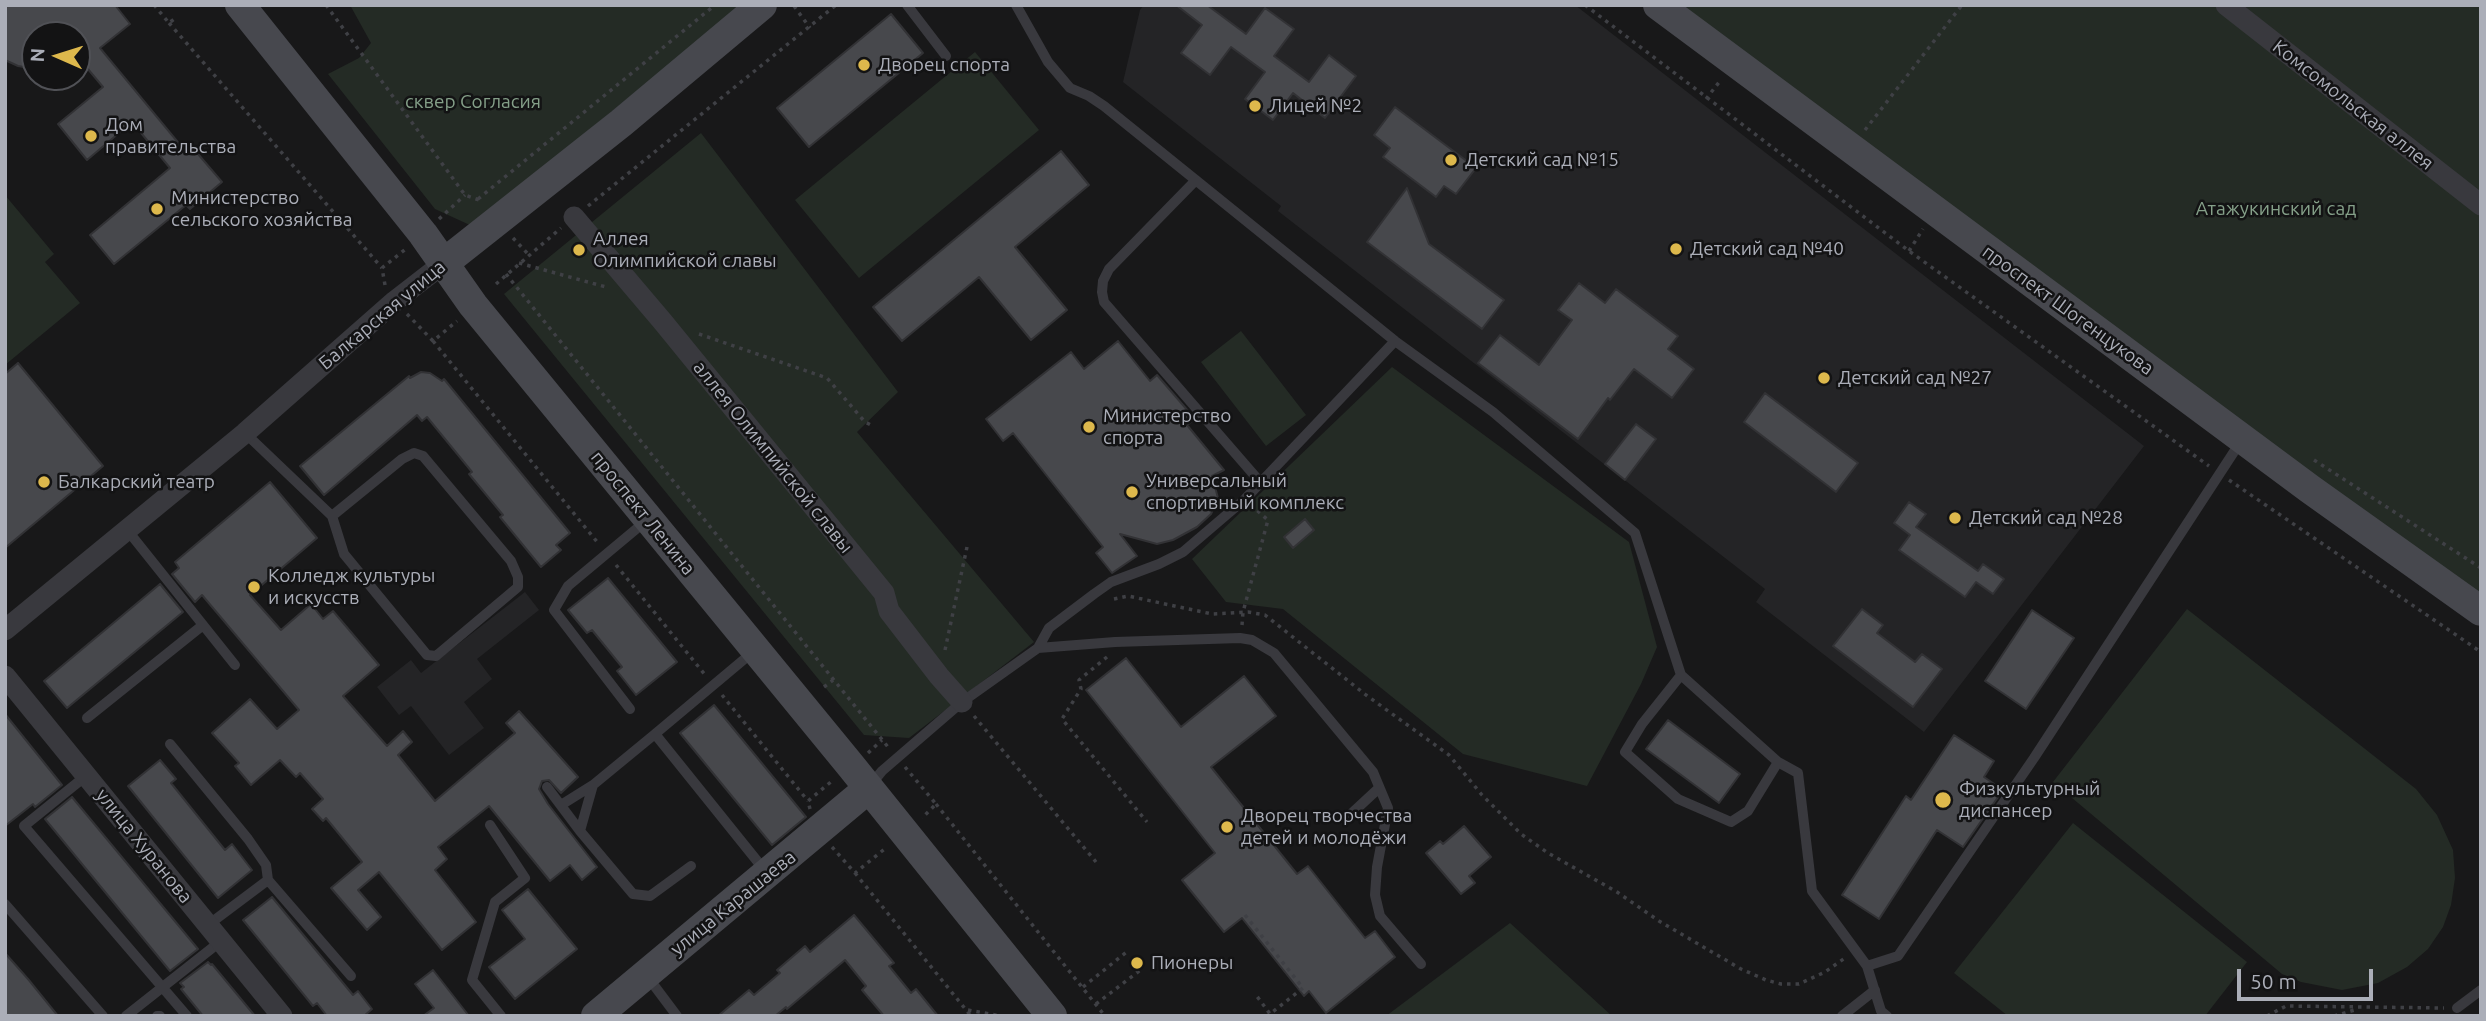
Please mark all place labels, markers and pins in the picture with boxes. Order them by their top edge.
place label: Дворец спорта [878,54,1010,76]
marker: Дворец спорта [856,57,872,73]
place label: Лицей №2 [1269,95,1362,117]
marker: Лицей №2 [1247,98,1263,114]
place label: Дом правительства [105,114,236,158]
marker: Дом правительства [83,128,99,144]
place label: Детский сад №15 [1465,149,1619,171]
marker: Детский сад №15 [1443,152,1459,168]
place label: Министерство сельского хозяйства [171,187,352,231]
marker: Министерство сельского хозяйства [149,201,165,217]
place label: Аллея Олимпийской славы [593,228,777,272]
place label: Детский сад №40 [1690,238,1844,260]
marker: Детский сад №40 [1668,241,1684,257]
marker: Аллея Олимпийской славы [571,242,587,258]
place label: Детский сад №27 [1838,367,1992,389]
marker: Детский сад №27 [1816,370,1832,386]
place label: Министерство спорта [1103,405,1231,449]
marker: Министерство спорта [1081,419,1097,435]
place label: Универсальный спортивный комплекс [1146,470,1344,514]
place label: Балкарский театр [58,471,215,493]
marker: Балкарский театр [36,474,52,490]
marker: Универсальный спортивный комплекс [1124,484,1140,500]
place label: Детский сад №28 [1969,507,2123,529]
marker: Детский сад №28 [1947,510,1963,526]
place label: Колледж культуры и искусств [268,565,435,609]
marker: Колледж культуры и искусств [246,579,262,595]
place label: Физкультурный диспансер [1959,778,2100,822]
marker: Физкультурный диспансер [1933,790,1953,810]
place label: Дворец творчества детей и молодёжи [1241,805,1412,849]
marker: Дворец творчества детей и молодёжи [1219,819,1235,835]
place label: Пионеры [1151,952,1233,974]
marker: Пионеры [1129,955,1145,971]

